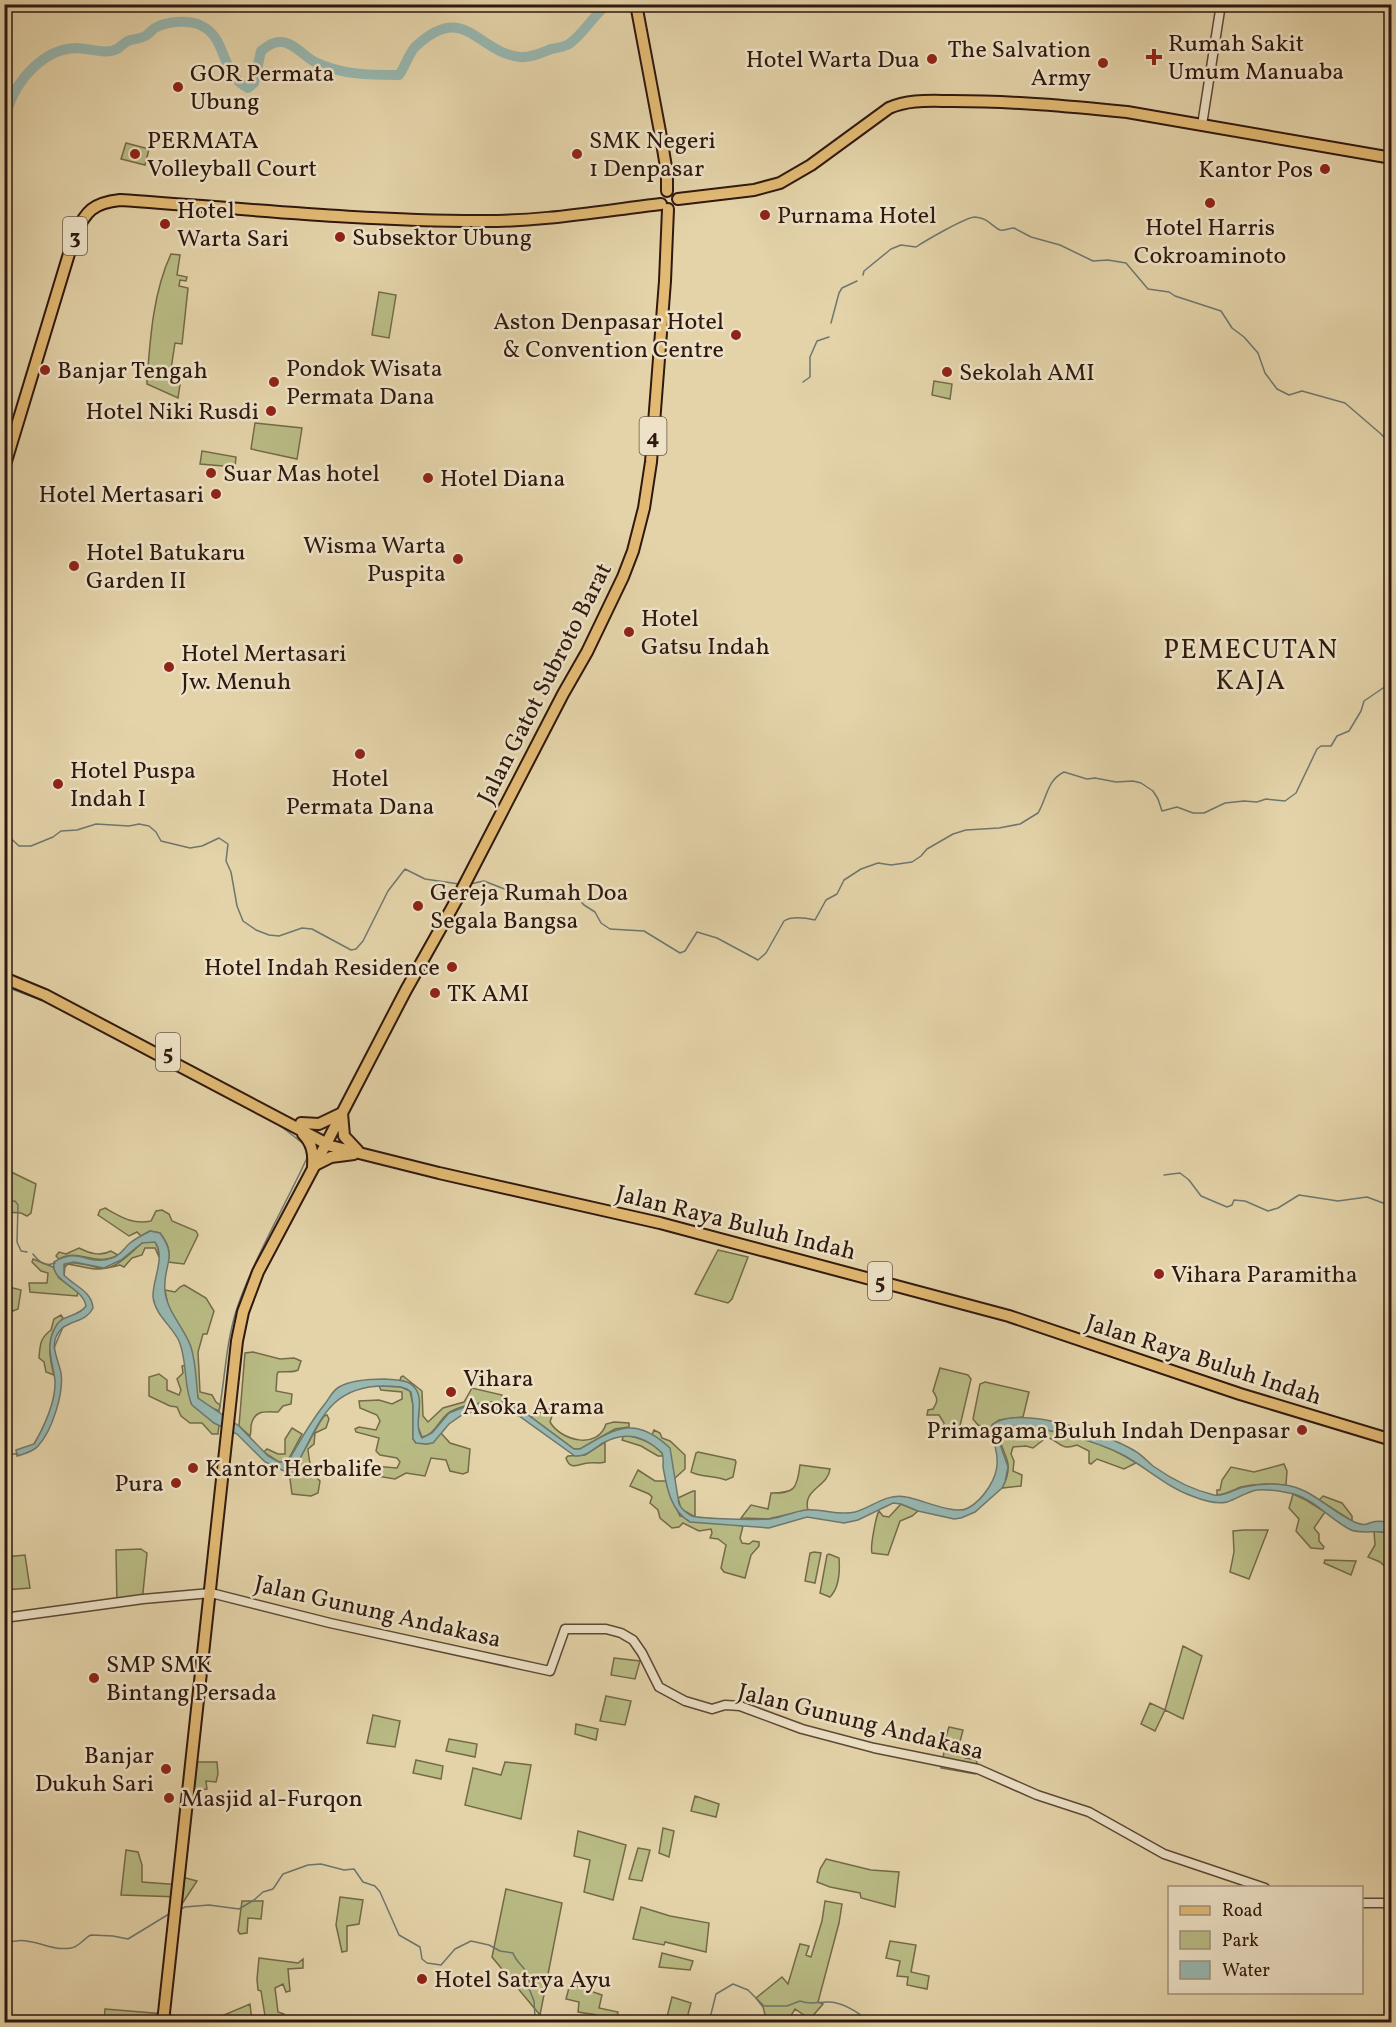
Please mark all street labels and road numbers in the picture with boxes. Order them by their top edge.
road number: 3 [63,217,87,255]
road number: 4 [640,417,666,455]
street label: Jalan Gatot Subroto Barat [470,557,622,811]
road number: 5 [156,1033,180,1071]
street label: Jalan Raya Buluh Indah [612,1178,859,1270]
road number: 5 [868,1262,892,1300]
street label: Jalan Raya Buluh Indah [1081,1307,1326,1415]
street label: Jalan Gunung Andakasa [251,1568,504,1658]
street label: Jalan Gunung Andakasa [734,1676,987,1770]

